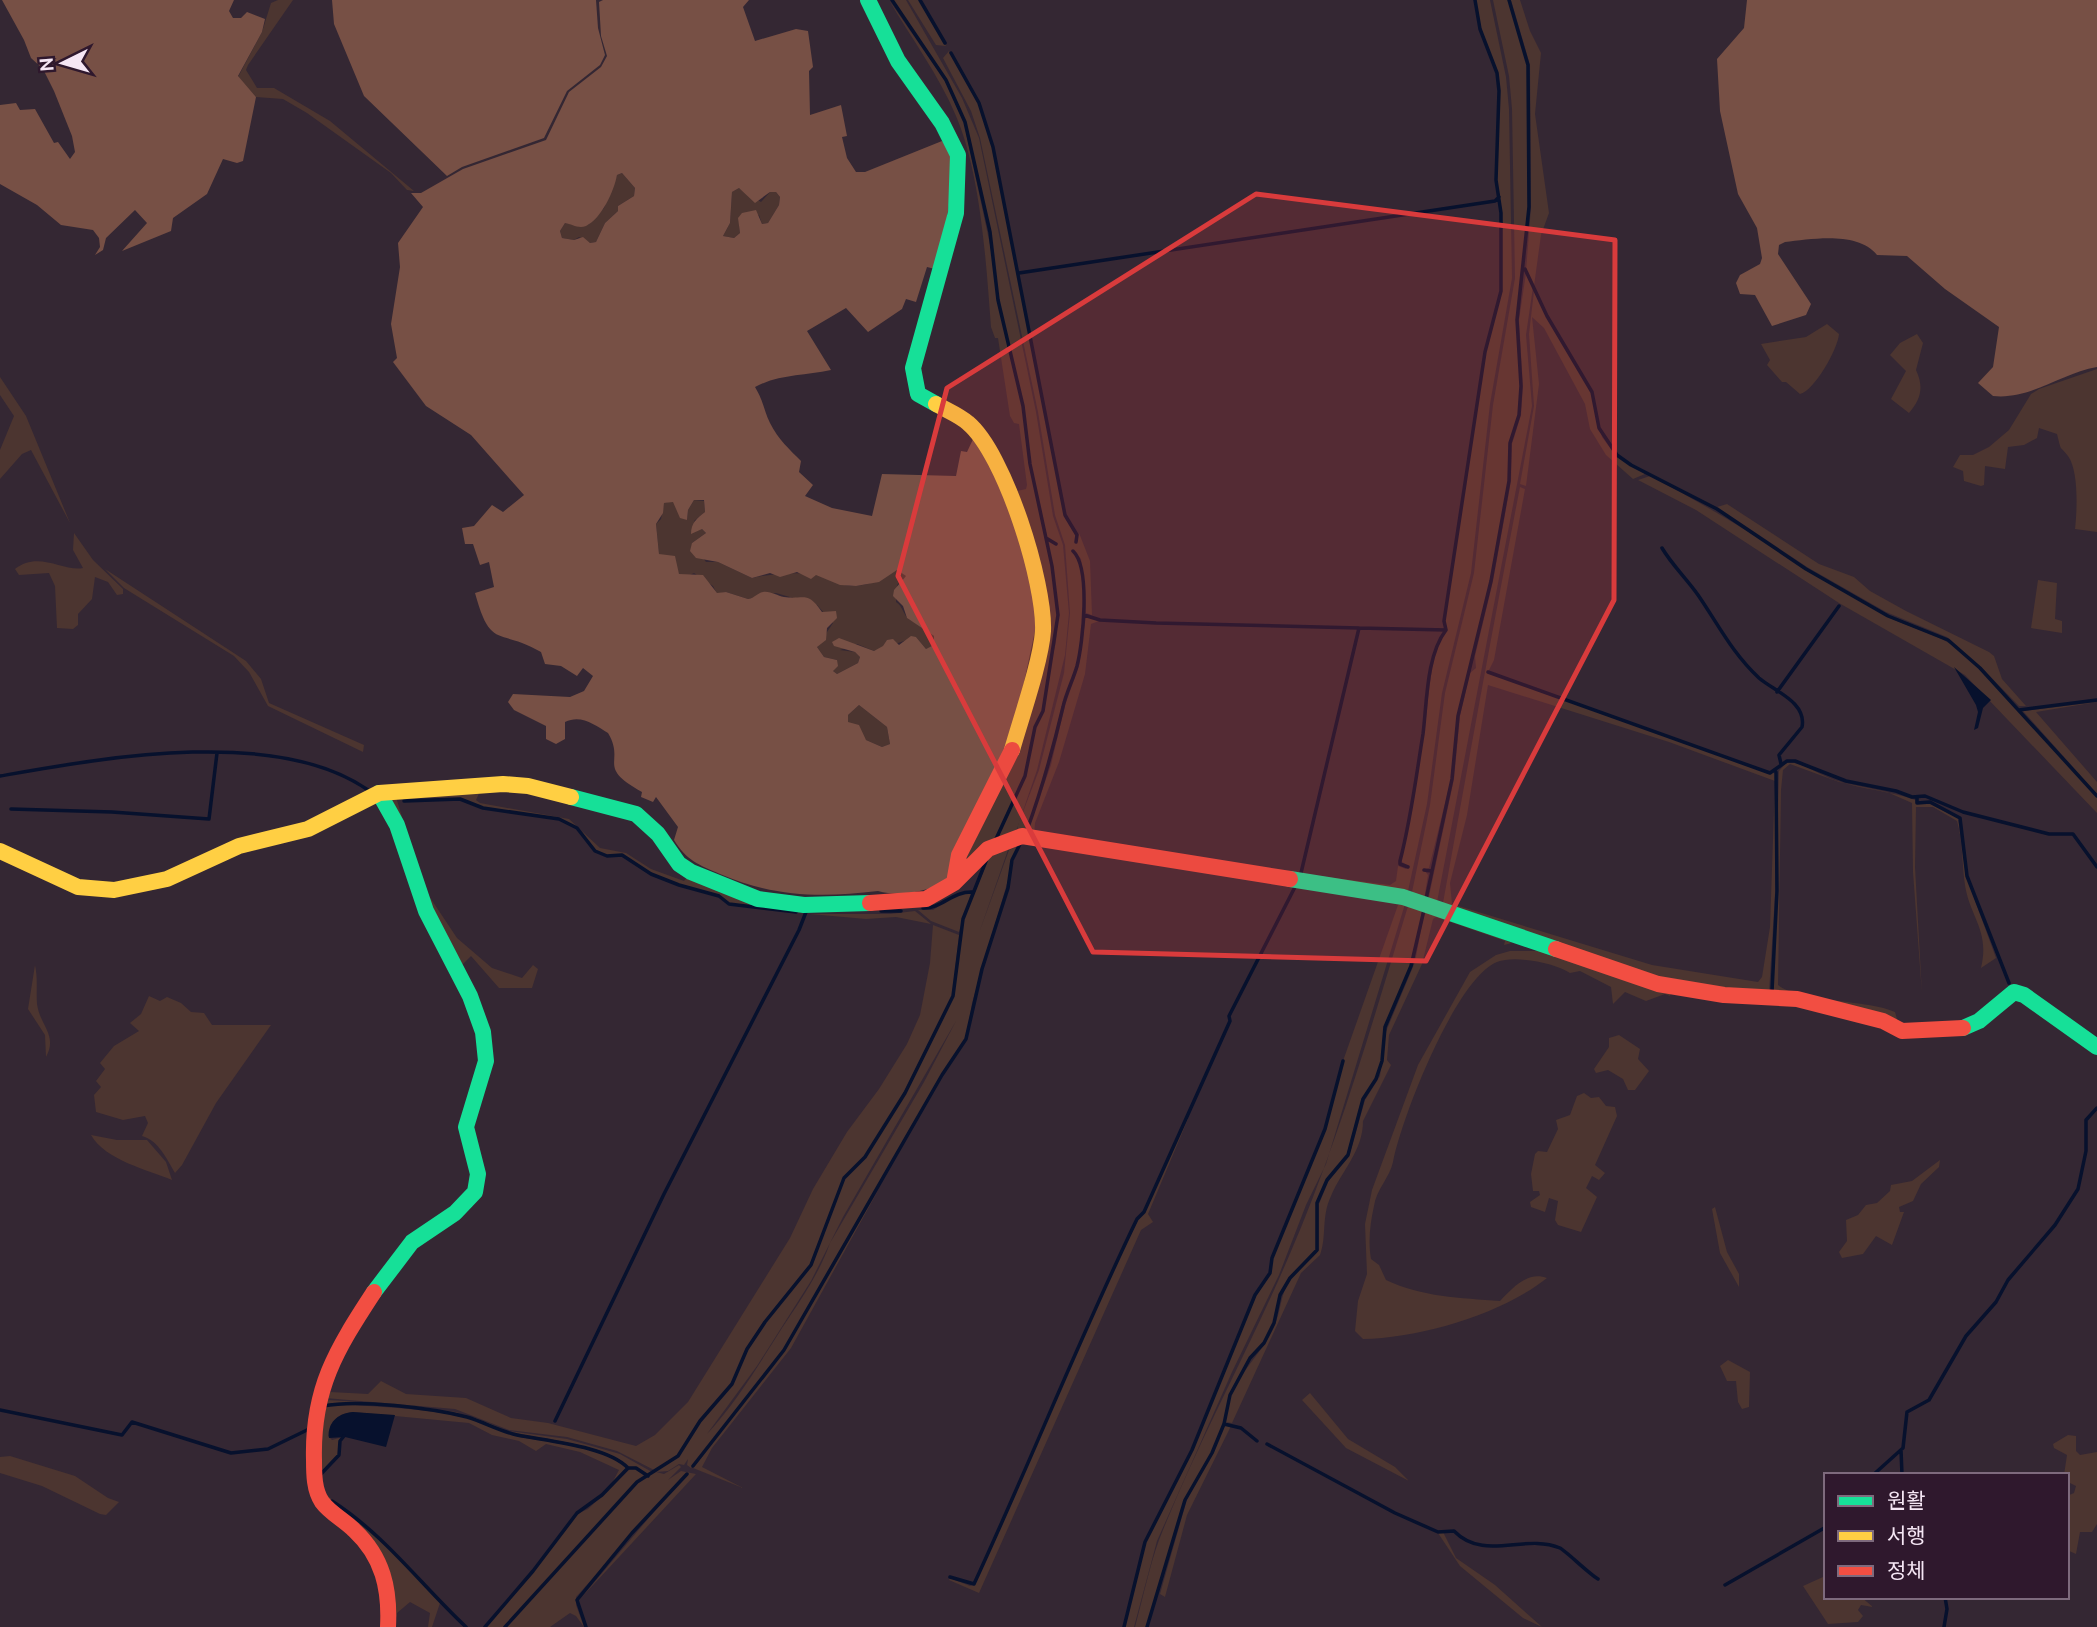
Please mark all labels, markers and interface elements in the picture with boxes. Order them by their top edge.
north arrow [28,28,98,98]
text: N [34,56,58,73]
legend [1824,1473,2069,1599]
text: 원활 [1887,1488,1926,1512]
text: 서행 [1887,1523,1926,1547]
text: 정체 [1887,1558,1926,1582]

